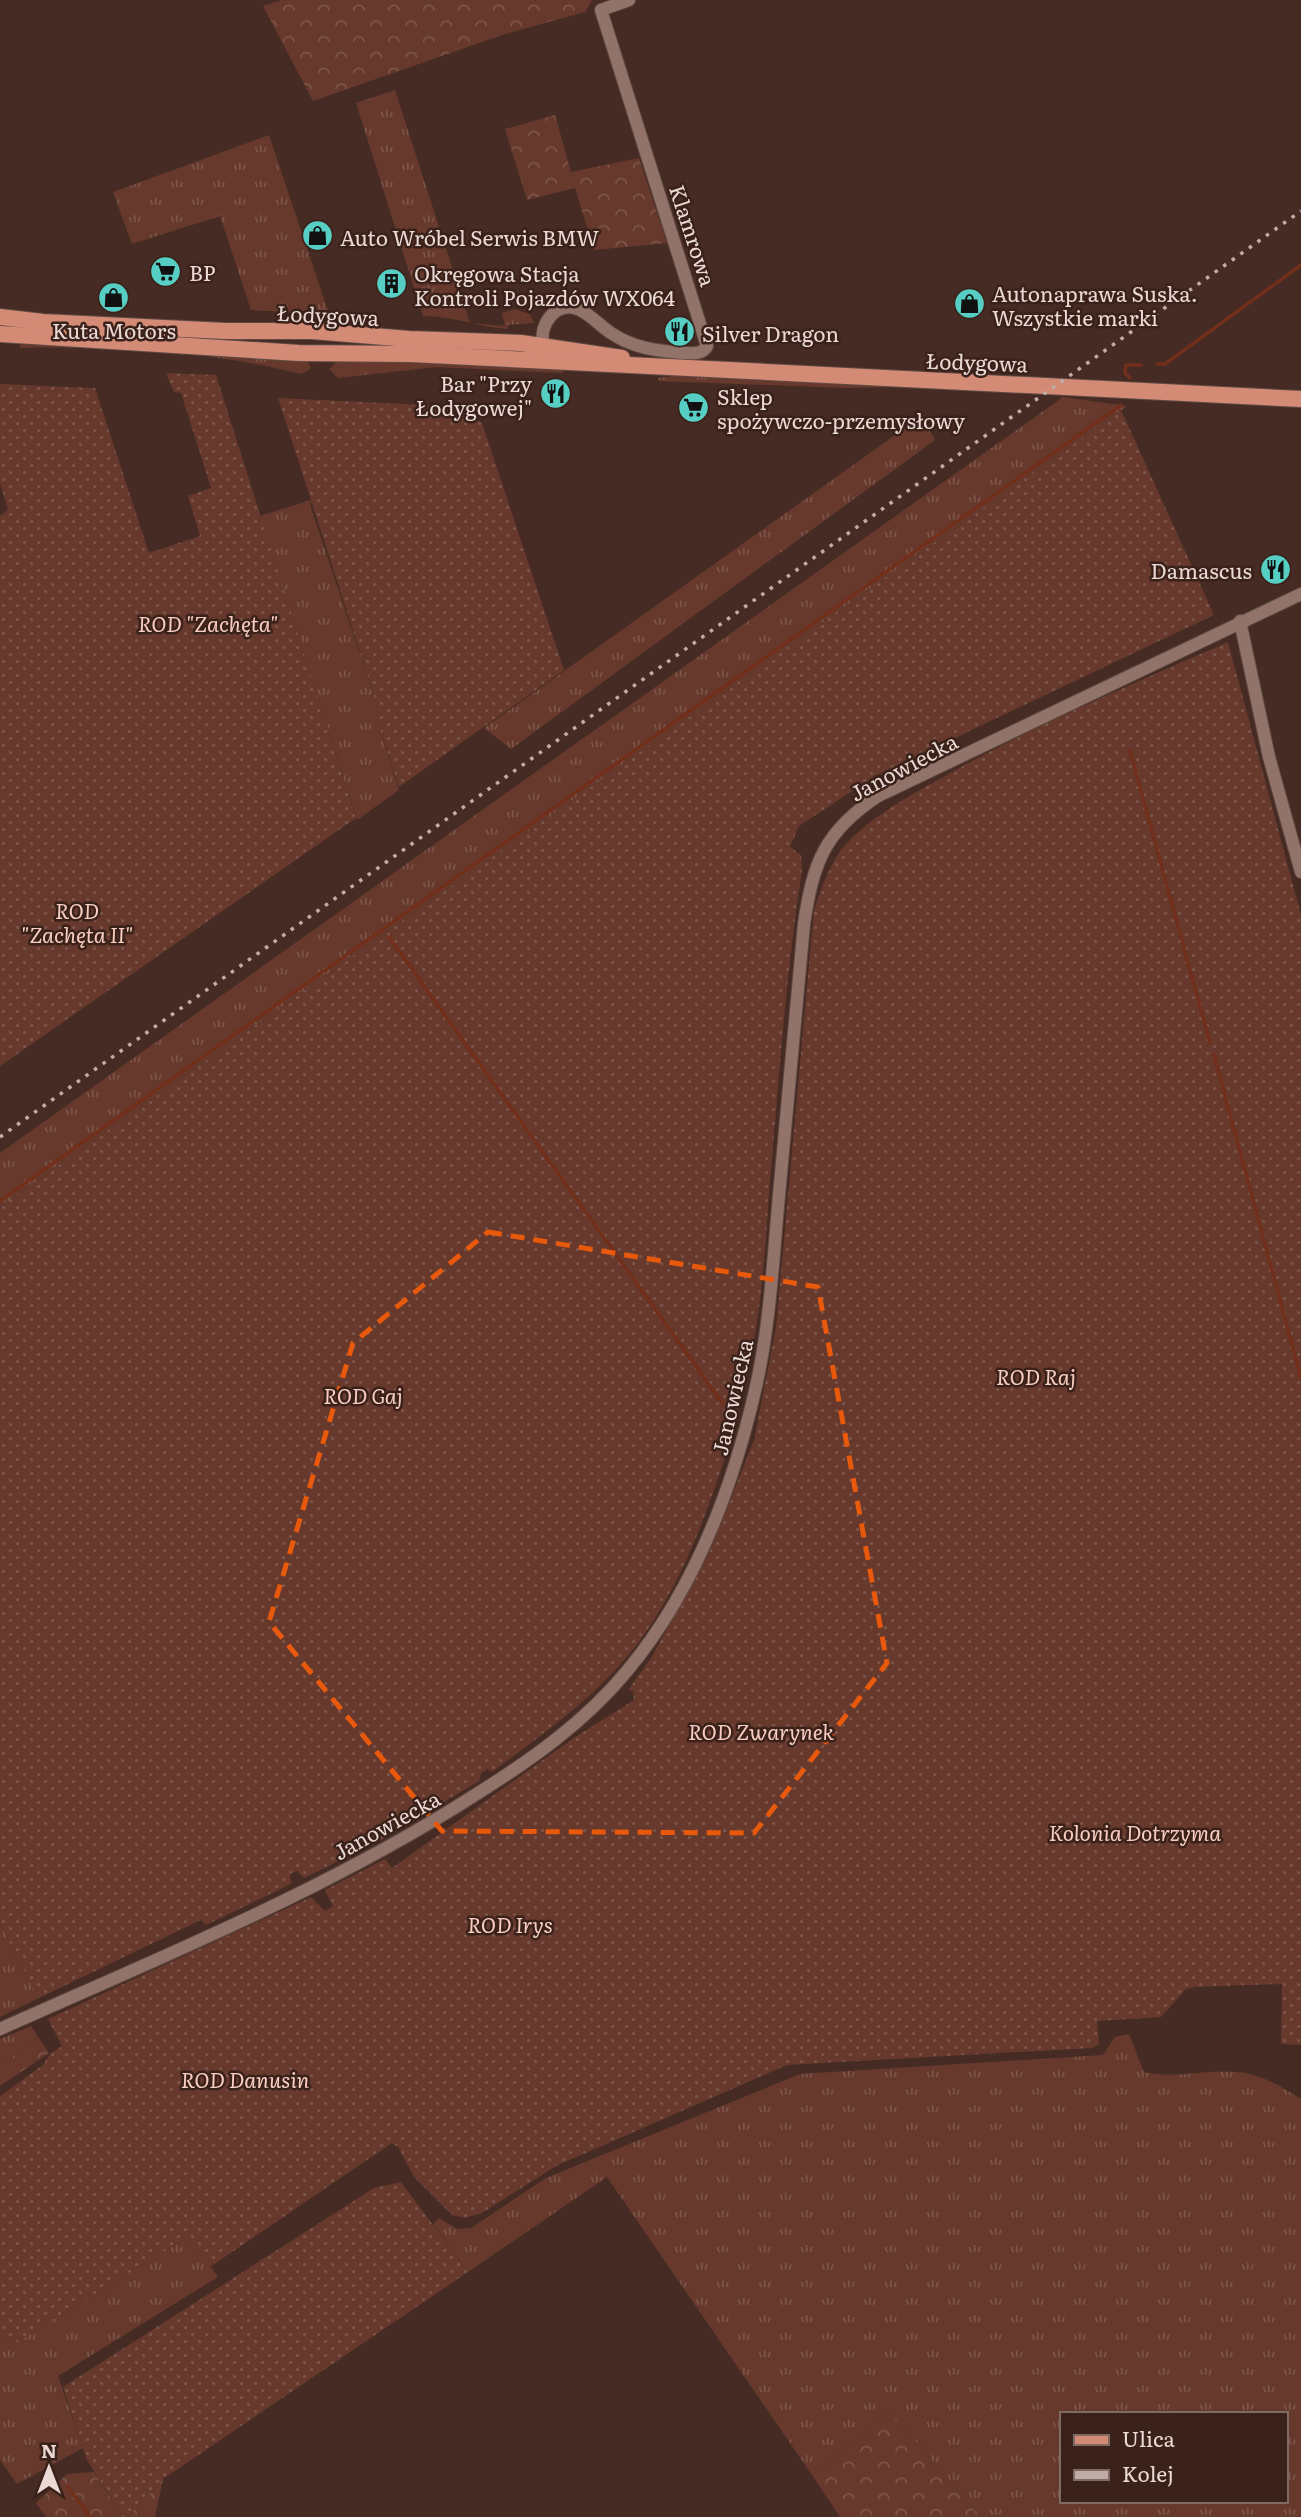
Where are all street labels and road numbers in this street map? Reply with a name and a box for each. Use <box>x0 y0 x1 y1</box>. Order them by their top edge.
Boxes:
street label: Klamrowa <box>663 180 725 290</box>
street label: Łodygowa <box>276 296 380 332</box>
street label: Łodygowa <box>925 344 1029 378</box>
street label: Janowiecka <box>844 724 963 807</box>
street label: Janowiecka <box>703 1335 760 1458</box>
street label: Janowiecka <box>327 1781 446 1866</box>

